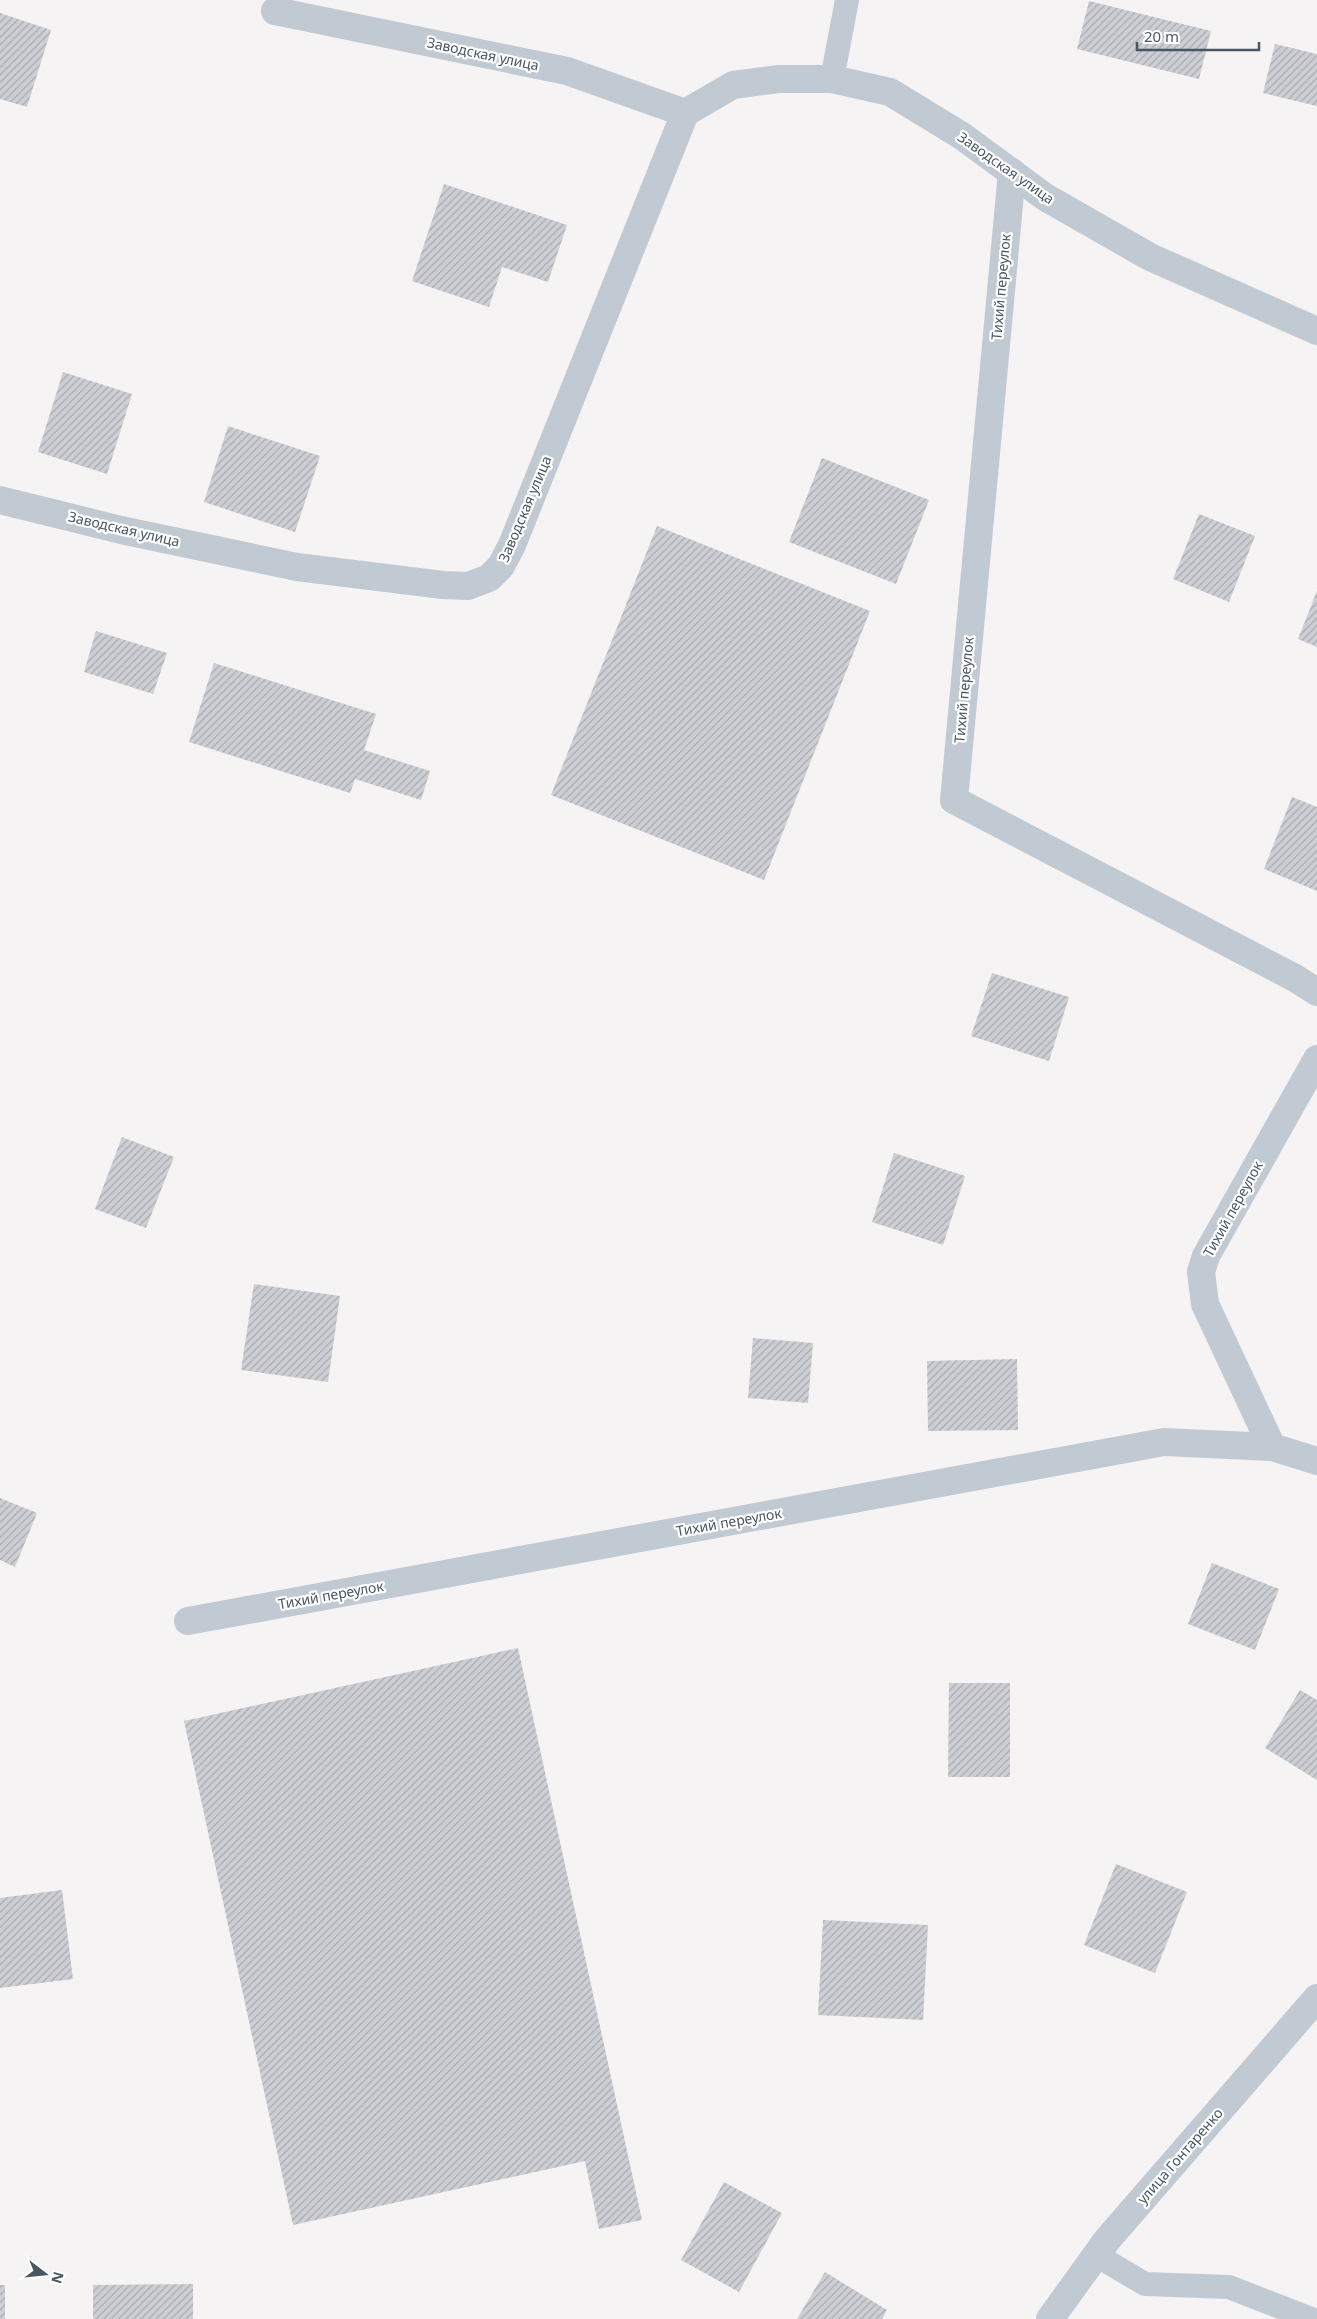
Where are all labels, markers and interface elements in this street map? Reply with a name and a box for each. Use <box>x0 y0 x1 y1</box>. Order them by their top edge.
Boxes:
scale bar <box>1137 20 1260 52</box>
text: 20 m <box>1144 26 1179 46</box>
street label: Заводская улица <box>426 32 541 75</box>
street label: Заводская улица <box>954 127 1058 208</box>
street label: Тихий переулок <box>986 232 1015 341</box>
street label: Заводская улица <box>494 453 555 565</box>
street label: Заводская улица <box>67 506 182 551</box>
street label: Тихий переулок <box>949 635 978 744</box>
street label: Тихий переулок <box>1198 1157 1267 1260</box>
street label: Тихий переулок <box>675 1503 784 1540</box>
street label: Тихий переулок <box>277 1576 386 1613</box>
street label: улица Гонтаренко <box>1133 2104 1227 2208</box>
north arrow <box>20 2249 70 2299</box>
text: N <box>47 2270 69 2286</box>

